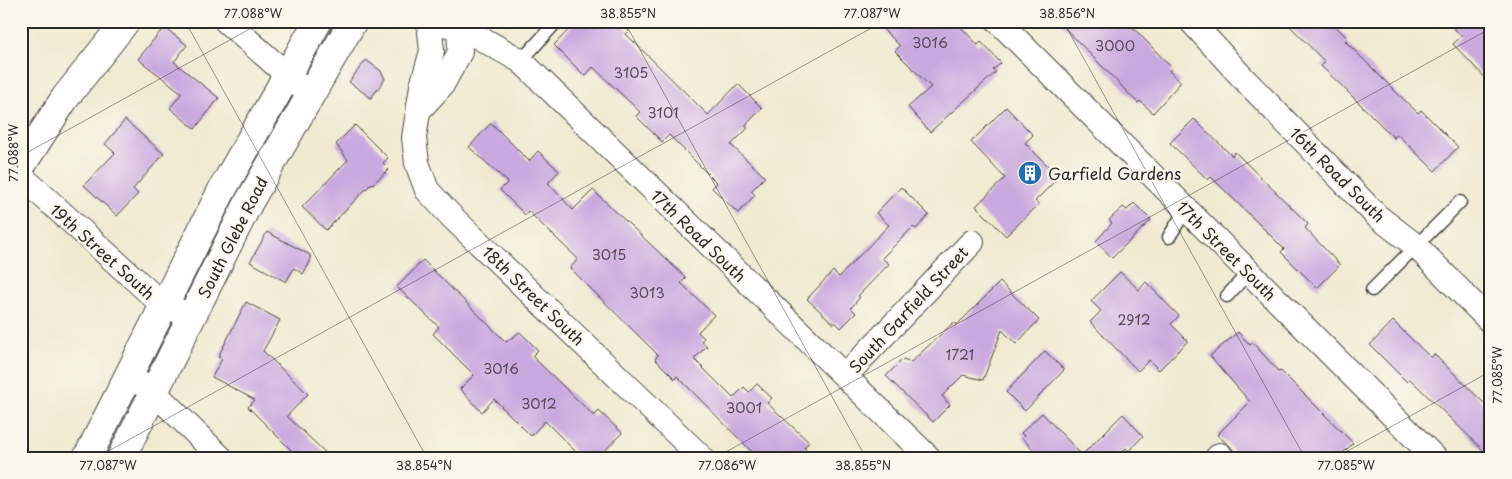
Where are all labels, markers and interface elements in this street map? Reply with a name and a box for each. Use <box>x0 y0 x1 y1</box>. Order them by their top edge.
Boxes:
text: 77.088°W <box>224 4 283 22</box>
text: 38.855°N <box>600 4 656 22</box>
text: 77.087°W <box>843 4 901 22</box>
text: 38.856°N <box>1039 4 1095 22</box>
house number: 3016 <box>912 32 948 53</box>
house number: 3000 <box>1095 35 1135 56</box>
house number: 3105 <box>614 62 648 83</box>
house number: 3101 <box>648 102 678 123</box>
street label: 16th Road South <box>1285 121 1391 227</box>
text: 77.088°W <box>4 123 22 182</box>
building icon: Garfield Gardens <box>1017 160 1043 186</box>
place label: Garfield Gardens <box>1048 161 1181 185</box>
street label: South Glebe Road <box>191 172 273 302</box>
street label: 17th Road South <box>646 183 752 287</box>
street label: 17th Street South <box>1172 195 1282 305</box>
street label: 19th Street South <box>45 197 161 305</box>
street label: 18th Street South <box>477 240 591 350</box>
street label: South Garfield Street <box>843 240 974 378</box>
house number: 3015 <box>592 244 626 265</box>
house number: 3013 <box>629 282 665 303</box>
house number: 2912 <box>1117 309 1151 330</box>
house number: 1721 <box>946 344 974 365</box>
text: 77.085°W <box>1488 346 1506 404</box>
house number: 3016 <box>483 358 519 379</box>
house number: 3012 <box>521 393 557 414</box>
house number: 3001 <box>726 397 762 418</box>
text: 77.087°W <box>79 456 137 474</box>
text: 38.854°N <box>396 456 452 474</box>
text: 77.086°W <box>698 456 757 474</box>
text: 38.855°N <box>835 456 891 474</box>
text: 77.085°W <box>1317 456 1375 474</box>

